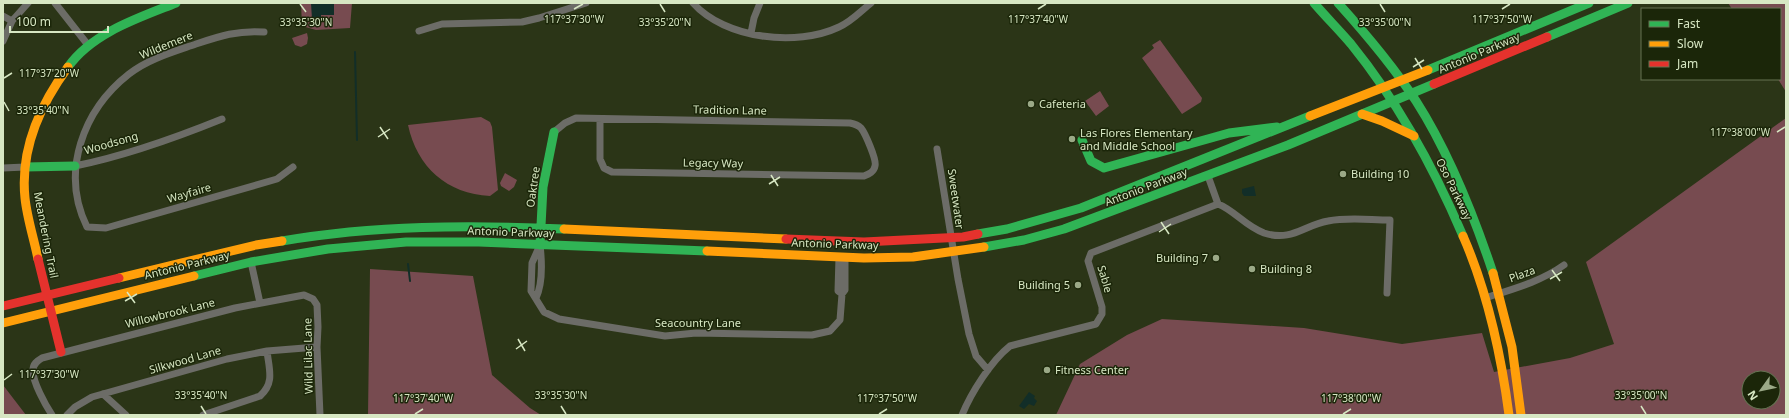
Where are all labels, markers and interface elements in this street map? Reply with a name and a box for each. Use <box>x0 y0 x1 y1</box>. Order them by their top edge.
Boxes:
scale bar <box>10 8 108 34</box>
legend <box>1641 8 1781 80</box>
text: 117°37'30"W <box>544 12 605 26</box>
text: 117°37'40"W <box>1008 12 1069 26</box>
text: 117°37'50"W <box>1472 12 1533 26</box>
text: 100 m <box>16 13 51 30</box>
text: 33°35'30"N <box>280 15 332 29</box>
text: 33°35'20"N <box>639 15 691 29</box>
text: 33°35'00"N <box>1359 15 1411 29</box>
text: Fast <box>1677 15 1701 32</box>
street label: Wildemere <box>137 27 195 62</box>
street label: Antonio Parkway <box>1436 28 1522 76</box>
text: Slow <box>1677 35 1704 52</box>
text: Jam <box>1676 55 1698 72</box>
text: 117°37'20"W <box>19 66 80 80</box>
place label: Cafeteria <box>1039 96 1086 111</box>
marker: Cafeteria <box>1026 99 1036 109</box>
street label: Tradition Lane <box>693 101 767 118</box>
text: 33°35'40"N <box>17 103 69 117</box>
place label: Las Flores Elementary and Middle School <box>1080 125 1193 153</box>
text: 117°38'00"W <box>1710 125 1771 139</box>
street label: Woodsong <box>82 128 140 157</box>
marker: Las Flores Elementary and Middle School <box>1067 134 1077 144</box>
street label: Legacy Way <box>683 154 744 171</box>
street label: Oso Parkway <box>1433 155 1476 223</box>
street label: Antonio Parkway <box>1102 164 1190 209</box>
street label: Oaktree <box>522 165 543 208</box>
place label: Building 10 <box>1351 166 1409 181</box>
street label: Sweetwater <box>945 168 968 230</box>
marker: Building 10 <box>1338 169 1348 179</box>
street label: Wayfaire <box>165 179 213 206</box>
street label: Meandering Trail <box>31 190 62 279</box>
street label: Antonio Parkway <box>467 222 555 241</box>
street label: Antonio Parkway <box>791 234 879 253</box>
street label: Antonio Parkway <box>143 247 231 282</box>
place label: Building 7 <box>1156 250 1208 265</box>
marker: Building 7 <box>1211 253 1221 263</box>
place label: Building 8 <box>1260 261 1312 276</box>
street label: Plaza <box>1507 262 1537 285</box>
street label: Sable <box>1094 263 1117 294</box>
marker: Building 8 <box>1247 264 1257 274</box>
place label: Building 5 <box>1018 277 1070 292</box>
marker: Building 5 <box>1073 280 1083 290</box>
street label: Willowbrook Lane <box>123 294 216 331</box>
street label: Seacountry Lane <box>655 315 741 330</box>
street label: Wild Lilac Lane <box>299 318 316 394</box>
street label: Silkwood Lane <box>147 342 223 377</box>
place label: Fitness Center <box>1055 362 1129 377</box>
marker: Fitness Center <box>1042 365 1052 375</box>
text: 117°37'30"W <box>19 367 80 381</box>
north arrow <box>1741 370 1781 410</box>
text: 33°35'40"N <box>175 388 227 402</box>
text: 33°35'30"N <box>535 388 587 402</box>
text: 33°35'00"N <box>1615 388 1667 402</box>
text: N <box>1743 388 1761 404</box>
text: 117°37'40"W <box>393 391 454 405</box>
text: 117°37'50"W <box>857 391 918 405</box>
text: 117°38'00"W <box>1321 391 1382 405</box>

